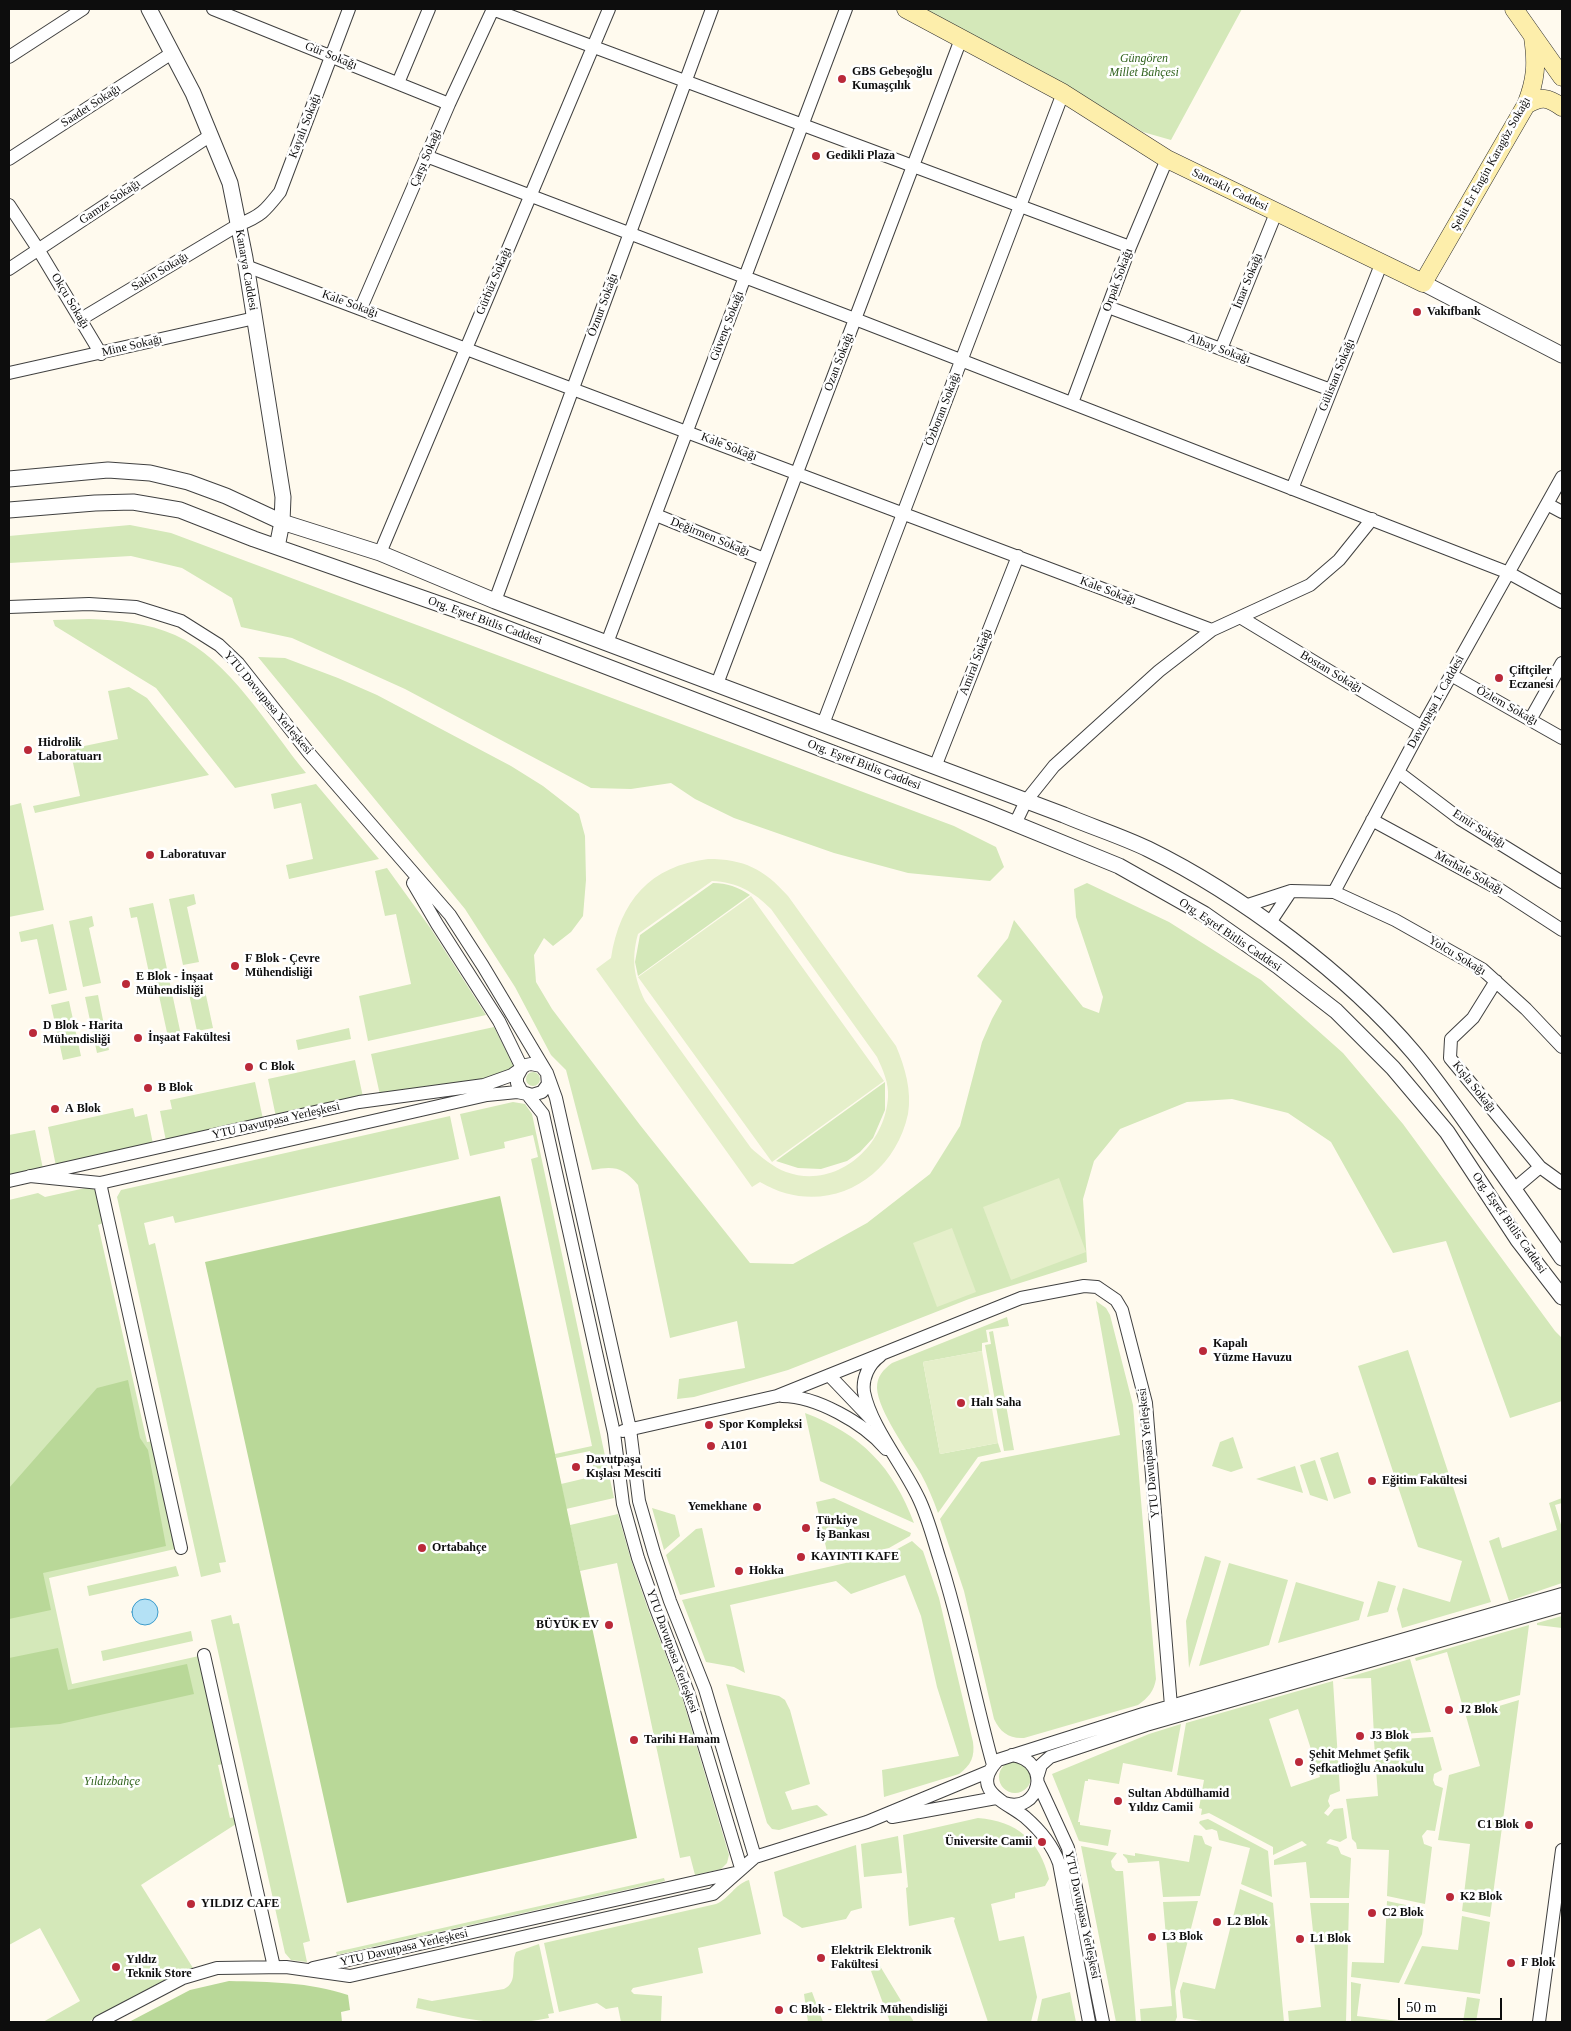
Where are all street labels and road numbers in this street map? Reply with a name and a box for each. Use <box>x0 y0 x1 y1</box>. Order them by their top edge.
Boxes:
street label: Gür Sokağı <box>303 39 359 73</box>
street label: Saadet Sokağı <box>58 81 124 131</box>
street label: Kayalı Sokağı <box>286 92 324 160</box>
street label: Şehit Er Engin Karagöz Sokağı <box>1448 95 1534 233</box>
street label: Çarşı Sokağı <box>407 127 445 189</box>
street label: Sancaklı Caddesi <box>1190 165 1270 215</box>
street label: Gamze Sokağı <box>77 176 143 228</box>
street label: Kanarya Caddesi <box>232 228 260 312</box>
street label: Gürbüz Sokağı <box>473 245 515 317</box>
street label: Orpak Sokağı <box>1100 246 1136 314</box>
street label: Sakin Sokağı <box>129 249 191 295</box>
street label: İmar Sokağı <box>1230 251 1266 311</box>
street label: Okçu Sokağı <box>48 271 92 331</box>
street label: Öznur Sokağı <box>585 271 621 339</box>
street label: Kale Sokağı <box>320 287 380 321</box>
street label: Güvenç Sokağı <box>707 289 747 363</box>
street label: Ozan Sokağı <box>821 331 857 393</box>
street label: Albay Sokağı <box>1186 331 1252 367</box>
street label: Mine Sokağı <box>100 332 164 360</box>
street label: Gülistan Sokağı <box>1316 337 1358 413</box>
street label: Özboran Sokağı <box>922 370 964 448</box>
street label: Kale Sokağı <box>699 430 759 464</box>
street label: Değirmen Sokağı <box>668 515 752 559</box>
street label: Kale Sokağı <box>1078 574 1138 608</box>
street label: Org. Eşref Bitlis Caddesi <box>426 594 544 648</box>
street label: Amiral Sokağı <box>957 627 995 697</box>
street label: YTU Davutpasa Yerleşkesi <box>220 648 316 758</box>
street label: Bostan Sokağı <box>1297 648 1365 696</box>
street label: Davutpaşa 1. Caddesi <box>1404 653 1468 751</box>
street label: Özlem Sokağı <box>1474 683 1540 729</box>
street label: Org. Eşref Bitlis Caddesi <box>805 737 923 793</box>
street label: Emir Sokağı <box>1450 807 1508 851</box>
street label: Merhale Sokağı <box>1432 848 1506 898</box>
street label: Org. Eşref Bitlis Caddesi <box>1176 895 1284 975</box>
street label: Yolcu Sokağı <box>1426 933 1488 979</box>
street label: Kışla Sokağı <box>1449 1059 1499 1115</box>
street label: YTU Davutpasa Yerleşkesi <box>211 1099 341 1143</box>
street label: Org. Eşref Bitlis Caddesi <box>1469 1170 1549 1276</box>
street label: YTU Davutpasa Yerleşkesi <box>1135 1387 1163 1519</box>
street label: YTU Davutpasa Yerleşkesi <box>643 1587 701 1715</box>
street label: YTU Davutpasa Yerleşkesi <box>1061 1850 1103 1980</box>
street label: YTU Davutpasa Yerleşkesi <box>339 1926 469 1970</box>

